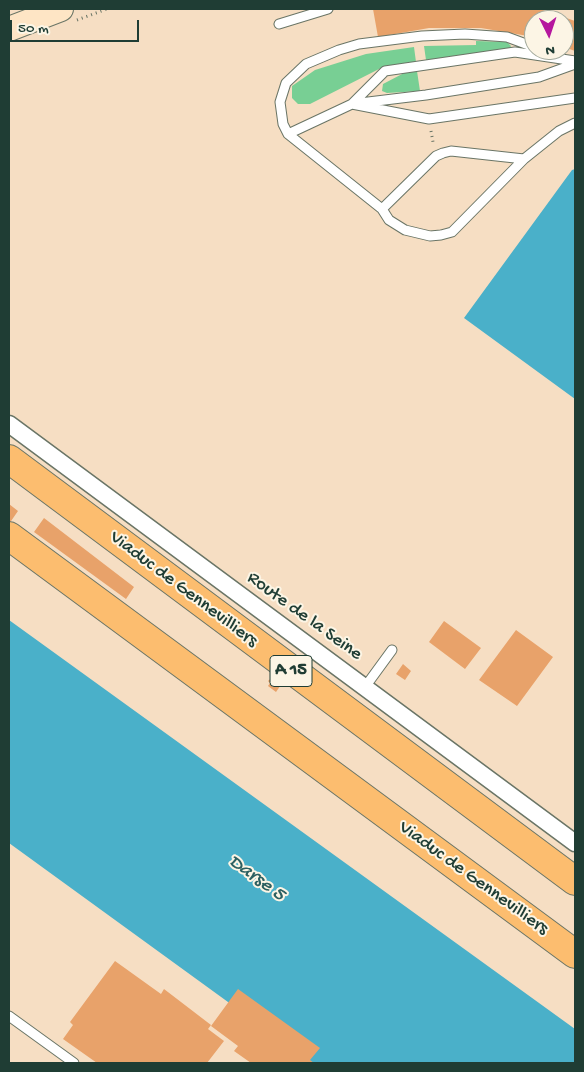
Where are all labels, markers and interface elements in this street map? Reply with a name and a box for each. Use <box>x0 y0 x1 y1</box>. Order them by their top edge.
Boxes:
scale bar <box>12 10 141 42</box>
north arrow <box>524 10 574 60</box>
text: 50 m <box>18 20 49 38</box>
text: N <box>545 41 555 58</box>
street label: Viaduc de Gennevilliers <box>104 527 262 653</box>
street label: Route de la Seine <box>242 568 366 666</box>
road number: A 15 <box>270 656 312 686</box>
street label: Viaduc de Gennevilliers <box>394 817 552 941</box>
water label: Darse 5 <box>223 850 289 908</box>

